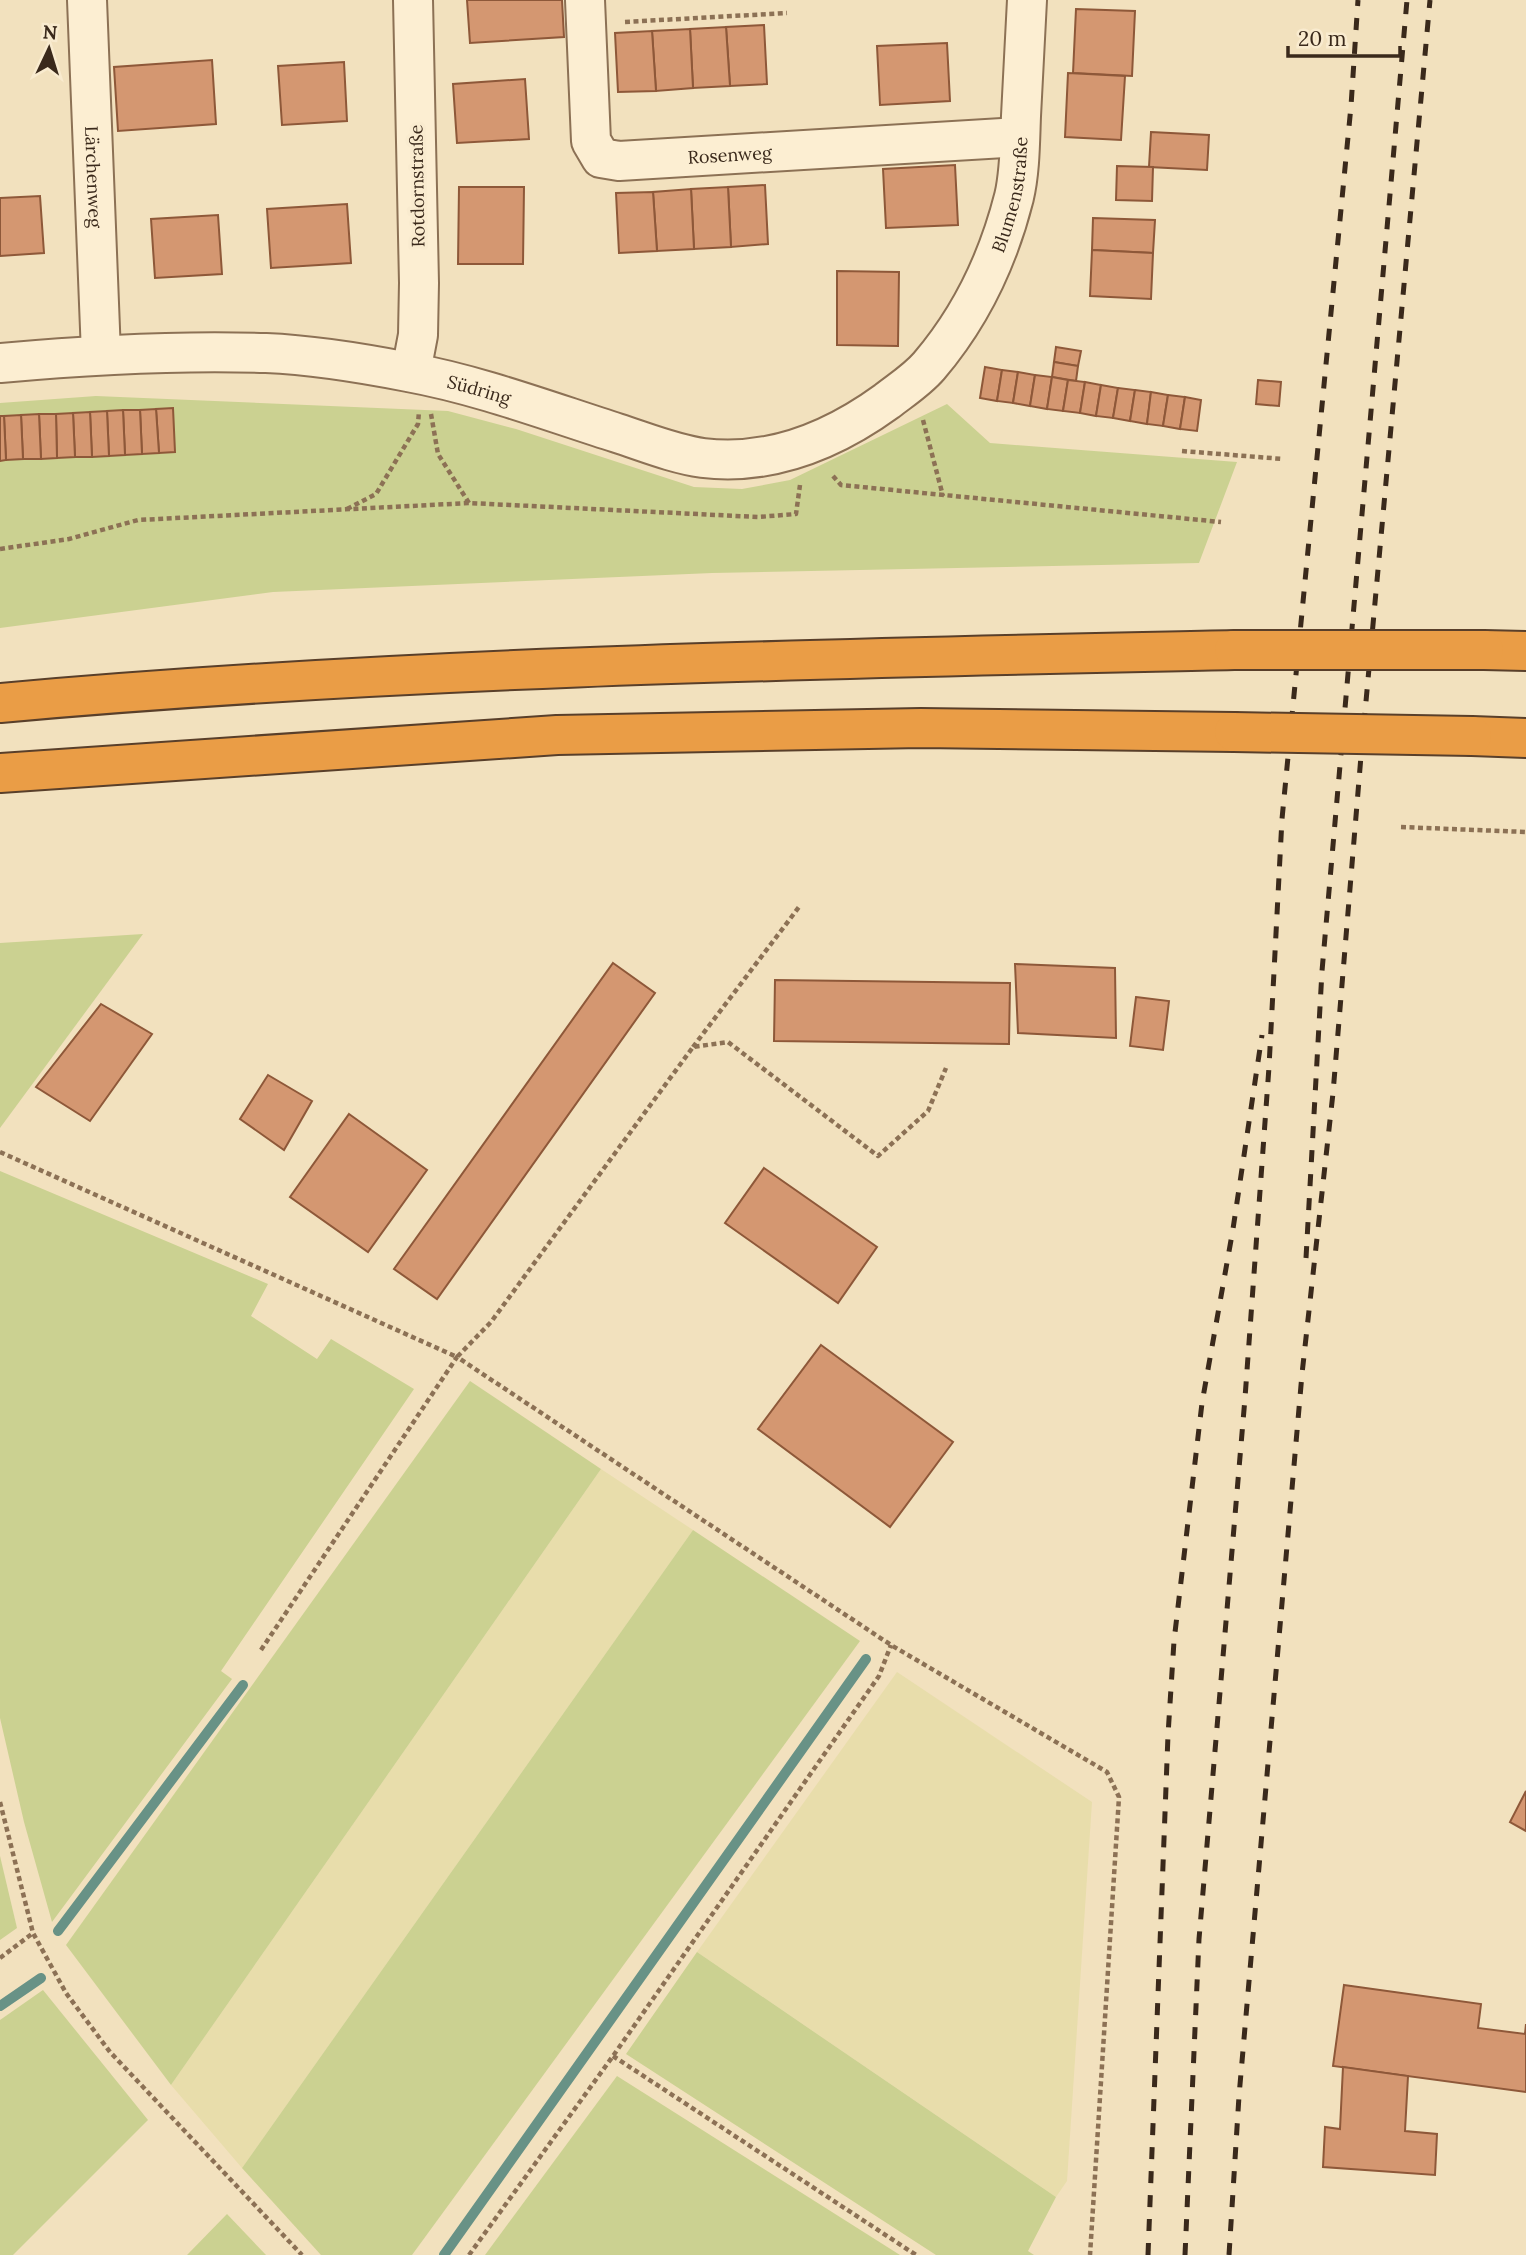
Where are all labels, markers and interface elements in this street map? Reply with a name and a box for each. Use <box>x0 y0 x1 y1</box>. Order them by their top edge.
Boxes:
north arrow <box>14 14 84 84</box>
scale bar <box>1288 14 1400 58</box>
text: N <box>42 20 59 45</box>
text: 20 m <box>1298 25 1347 52</box>
street label: Rotdornstraße <box>404 124 430 248</box>
street label: Lärchenweg <box>80 125 108 230</box>
street label: Blumenstraße <box>986 136 1032 255</box>
street label: Rosenweg <box>687 140 774 168</box>
street label: Südring <box>445 369 515 410</box>

